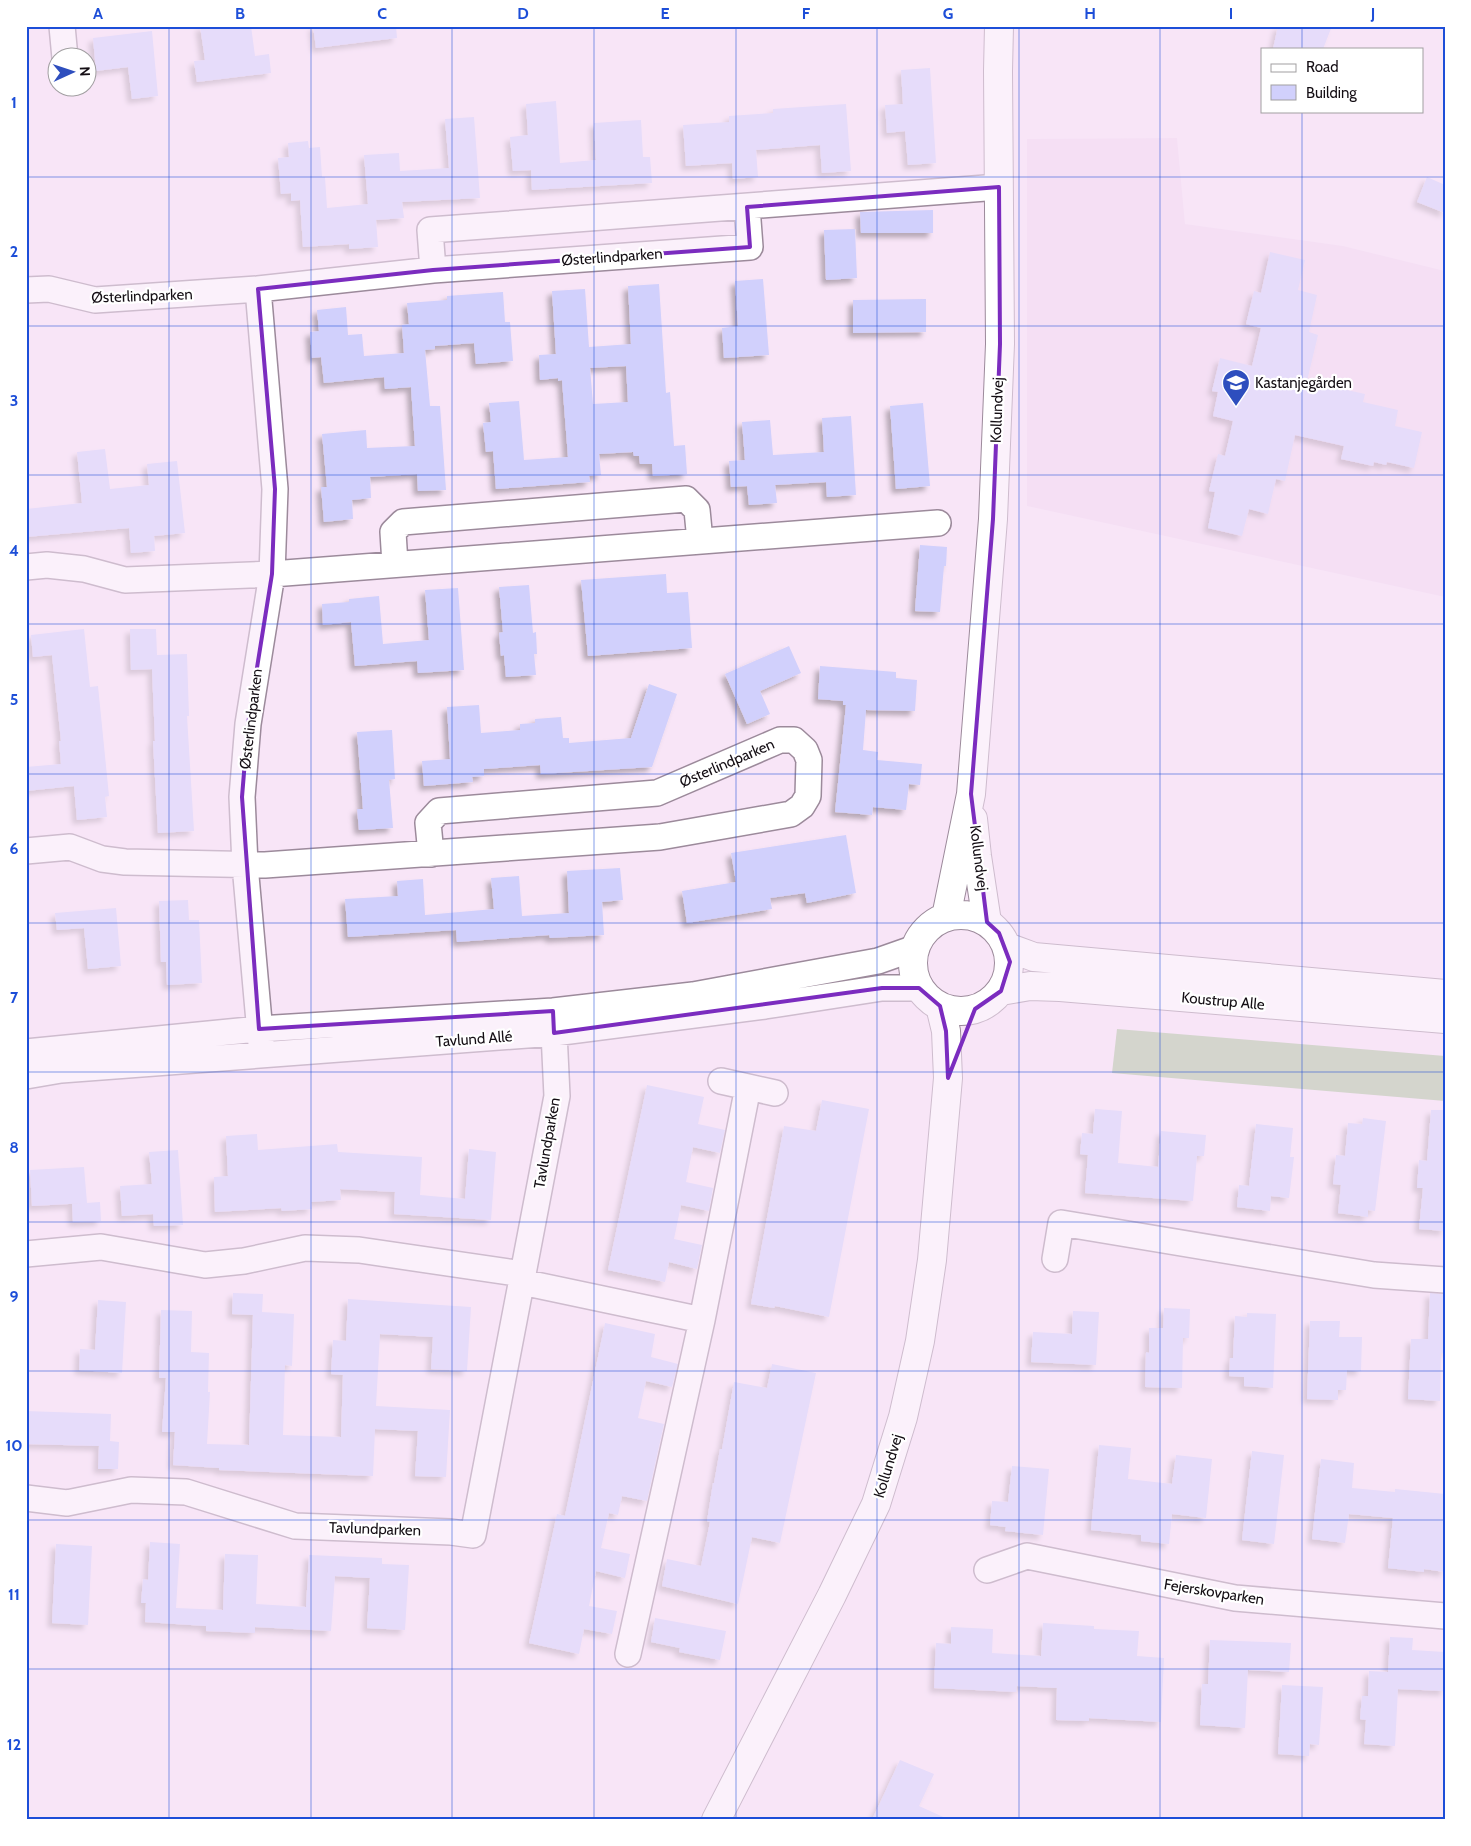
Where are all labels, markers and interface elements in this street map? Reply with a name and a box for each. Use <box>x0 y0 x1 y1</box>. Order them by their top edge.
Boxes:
text: A <box>93 4 103 23</box>
text: B <box>235 4 245 23</box>
text: C <box>377 4 387 23</box>
text: D <box>517 4 529 23</box>
text: E <box>660 4 670 23</box>
text: F <box>802 4 811 23</box>
text: G <box>943 4 953 23</box>
text: H <box>1084 4 1096 23</box>
text: I <box>1229 4 1233 23</box>
text: J <box>1370 4 1375 23</box>
north arrow <box>48 48 98 98</box>
legend <box>1261 48 1424 112</box>
text: Road <box>1306 58 1339 76</box>
text: N <box>76 66 94 77</box>
text: Building <box>1306 84 1357 102</box>
text: 1 <box>11 93 17 112</box>
text: 2 <box>10 242 18 261</box>
street label: Østerlindparken <box>561 244 663 270</box>
street label: Østerlindparken <box>91 285 193 307</box>
school or university icon: Kastanjegården <box>1221 368 1251 407</box>
place label: Kastanjegården <box>1255 374 1352 392</box>
street label: Kollundvej <box>987 377 1007 443</box>
text: 3 <box>10 391 18 410</box>
text: 4 <box>9 541 19 560</box>
street label: Østerlindparken <box>236 668 266 770</box>
text: 5 <box>10 690 18 709</box>
street label: Østerlindparken <box>677 735 777 791</box>
street label: Kollundvej <box>966 824 992 892</box>
text: 6 <box>10 839 19 858</box>
text: 7 <box>10 988 19 1007</box>
street label: Koustrup Alle <box>1181 988 1266 1014</box>
street label: Tavlund Allé <box>435 1027 513 1051</box>
street label: Tavlundparken <box>530 1096 564 1190</box>
text: 8 <box>9 1138 19 1157</box>
text: 9 <box>10 1287 19 1306</box>
street label: Kollundvej <box>870 1432 906 1500</box>
text: 10 <box>5 1436 23 1455</box>
street label: Tavlundparken <box>329 1518 421 1540</box>
street label: Fejerskovparken <box>1163 1575 1265 1609</box>
text: 11 <box>8 1585 20 1604</box>
text: 12 <box>7 1735 21 1754</box>

